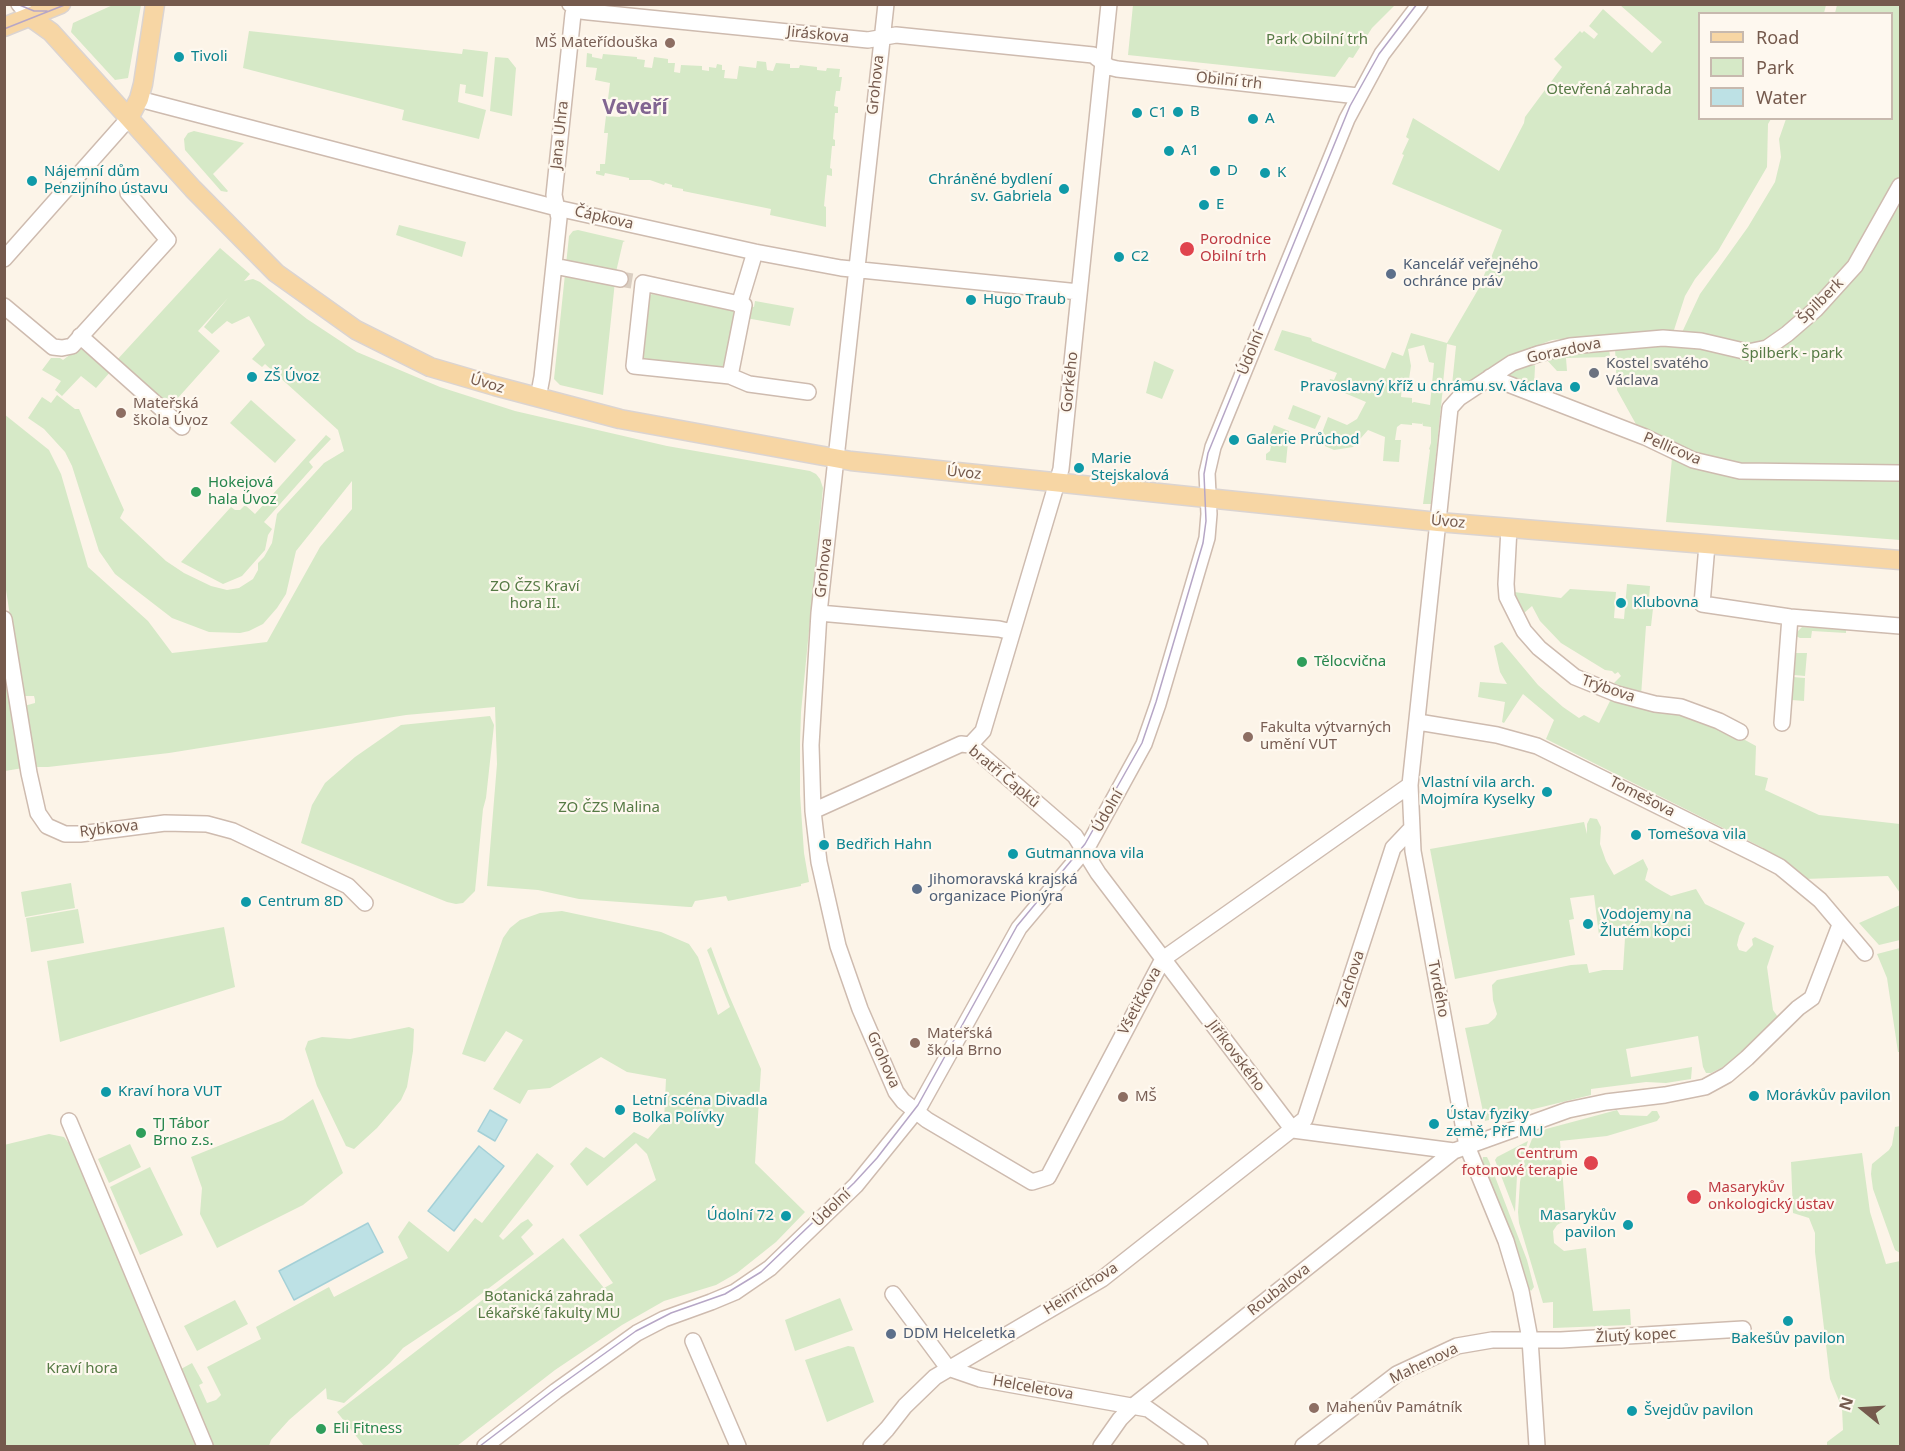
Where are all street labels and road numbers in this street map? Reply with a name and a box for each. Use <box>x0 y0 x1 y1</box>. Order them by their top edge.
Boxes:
street label: Jiráskova <box>786 23 850 47</box>
street label: Grohova <box>864 54 888 116</box>
street label: Obilní trh <box>1195 69 1263 93</box>
street label: Jana Uhra <box>547 100 573 170</box>
street label: Čápkova <box>573 202 635 234</box>
street label: Špilberk <box>1794 274 1848 328</box>
street label: Údolní <box>1234 328 1268 378</box>
street label: Gorazdova <box>1525 334 1603 368</box>
street label: Gorkého <box>1058 351 1082 413</box>
street label: Úvoz <box>468 371 506 397</box>
street label: Pellicova <box>1640 429 1704 469</box>
street label: Úvoz <box>946 462 982 484</box>
street label: Úvoz <box>1430 512 1466 532</box>
street label: Grohova <box>812 537 836 599</box>
street label: Trýbova <box>1579 671 1637 707</box>
street label: bratří Čapků <box>965 742 1043 812</box>
street label: Tomešova <box>1606 773 1678 821</box>
street label: Údolní <box>1089 786 1127 836</box>
street label: Rybkova <box>79 816 139 842</box>
street label: Zachova <box>1333 949 1369 1009</box>
street label: Tvrdého <box>1424 959 1452 1019</box>
street label: Všetičkova <box>1115 964 1165 1038</box>
street label: Jiříkovského <box>1203 1017 1269 1095</box>
street label: Grohova <box>863 1029 903 1091</box>
street label: Údolní <box>809 1185 855 1231</box>
street label: Heinrichova <box>1041 1259 1121 1319</box>
street label: Roubalova <box>1244 1260 1314 1320</box>
street label: Žlutý kopec <box>1595 1325 1677 1347</box>
street label: Mahenova <box>1387 1340 1461 1388</box>
street label: Helceletova <box>991 1372 1075 1404</box>

